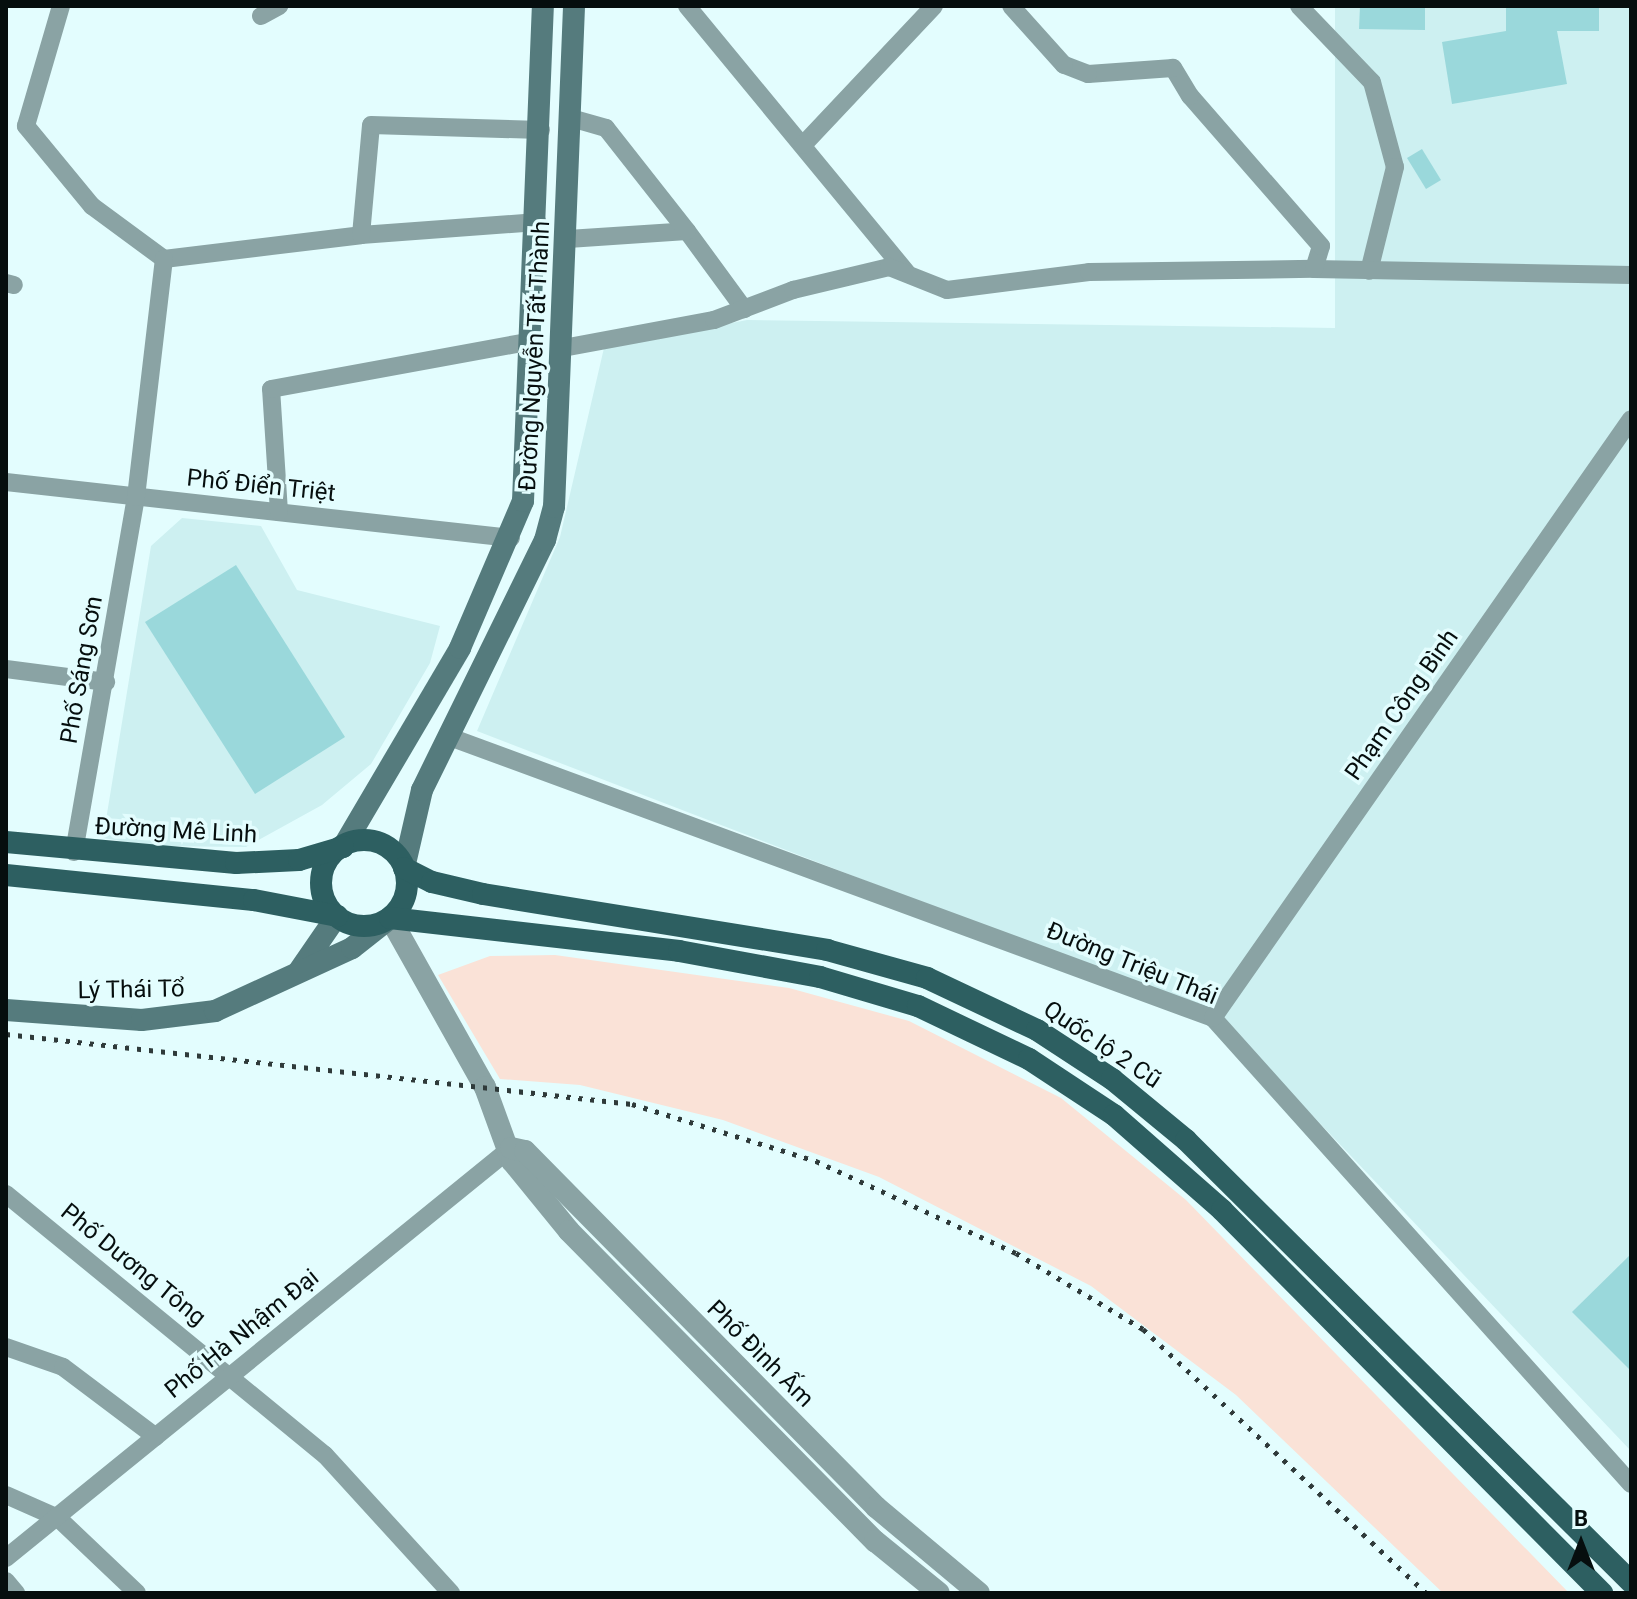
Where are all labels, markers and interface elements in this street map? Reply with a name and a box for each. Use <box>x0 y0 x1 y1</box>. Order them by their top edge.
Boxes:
street label: Đường Nguyễn Tất Thành <box>514 220 556 492</box>
street label: Phố Điển Triệt <box>185 464 337 508</box>
street label: Phố Sáng Sơn <box>55 594 109 746</box>
street label: Phạm Công Bình <box>1339 624 1465 786</box>
street label: Đường Mê Linh <box>94 812 258 850</box>
street label: Đường Triệu Thái <box>1042 916 1222 1012</box>
street label: Lý Thái Tổ <box>77 975 185 1005</box>
street label: Quốc lộ 2 Cũ <box>1038 995 1166 1095</box>
street label: Phố Dương Tông <box>55 1198 211 1332</box>
street label: Phố Hà Nhậm Đại <box>159 1263 325 1405</box>
street label: Phố Đình Ấm <box>701 1295 819 1413</box>
north arrow <box>1541 1503 1621 1583</box>
text: B <box>1574 1506 1588 1531</box>

